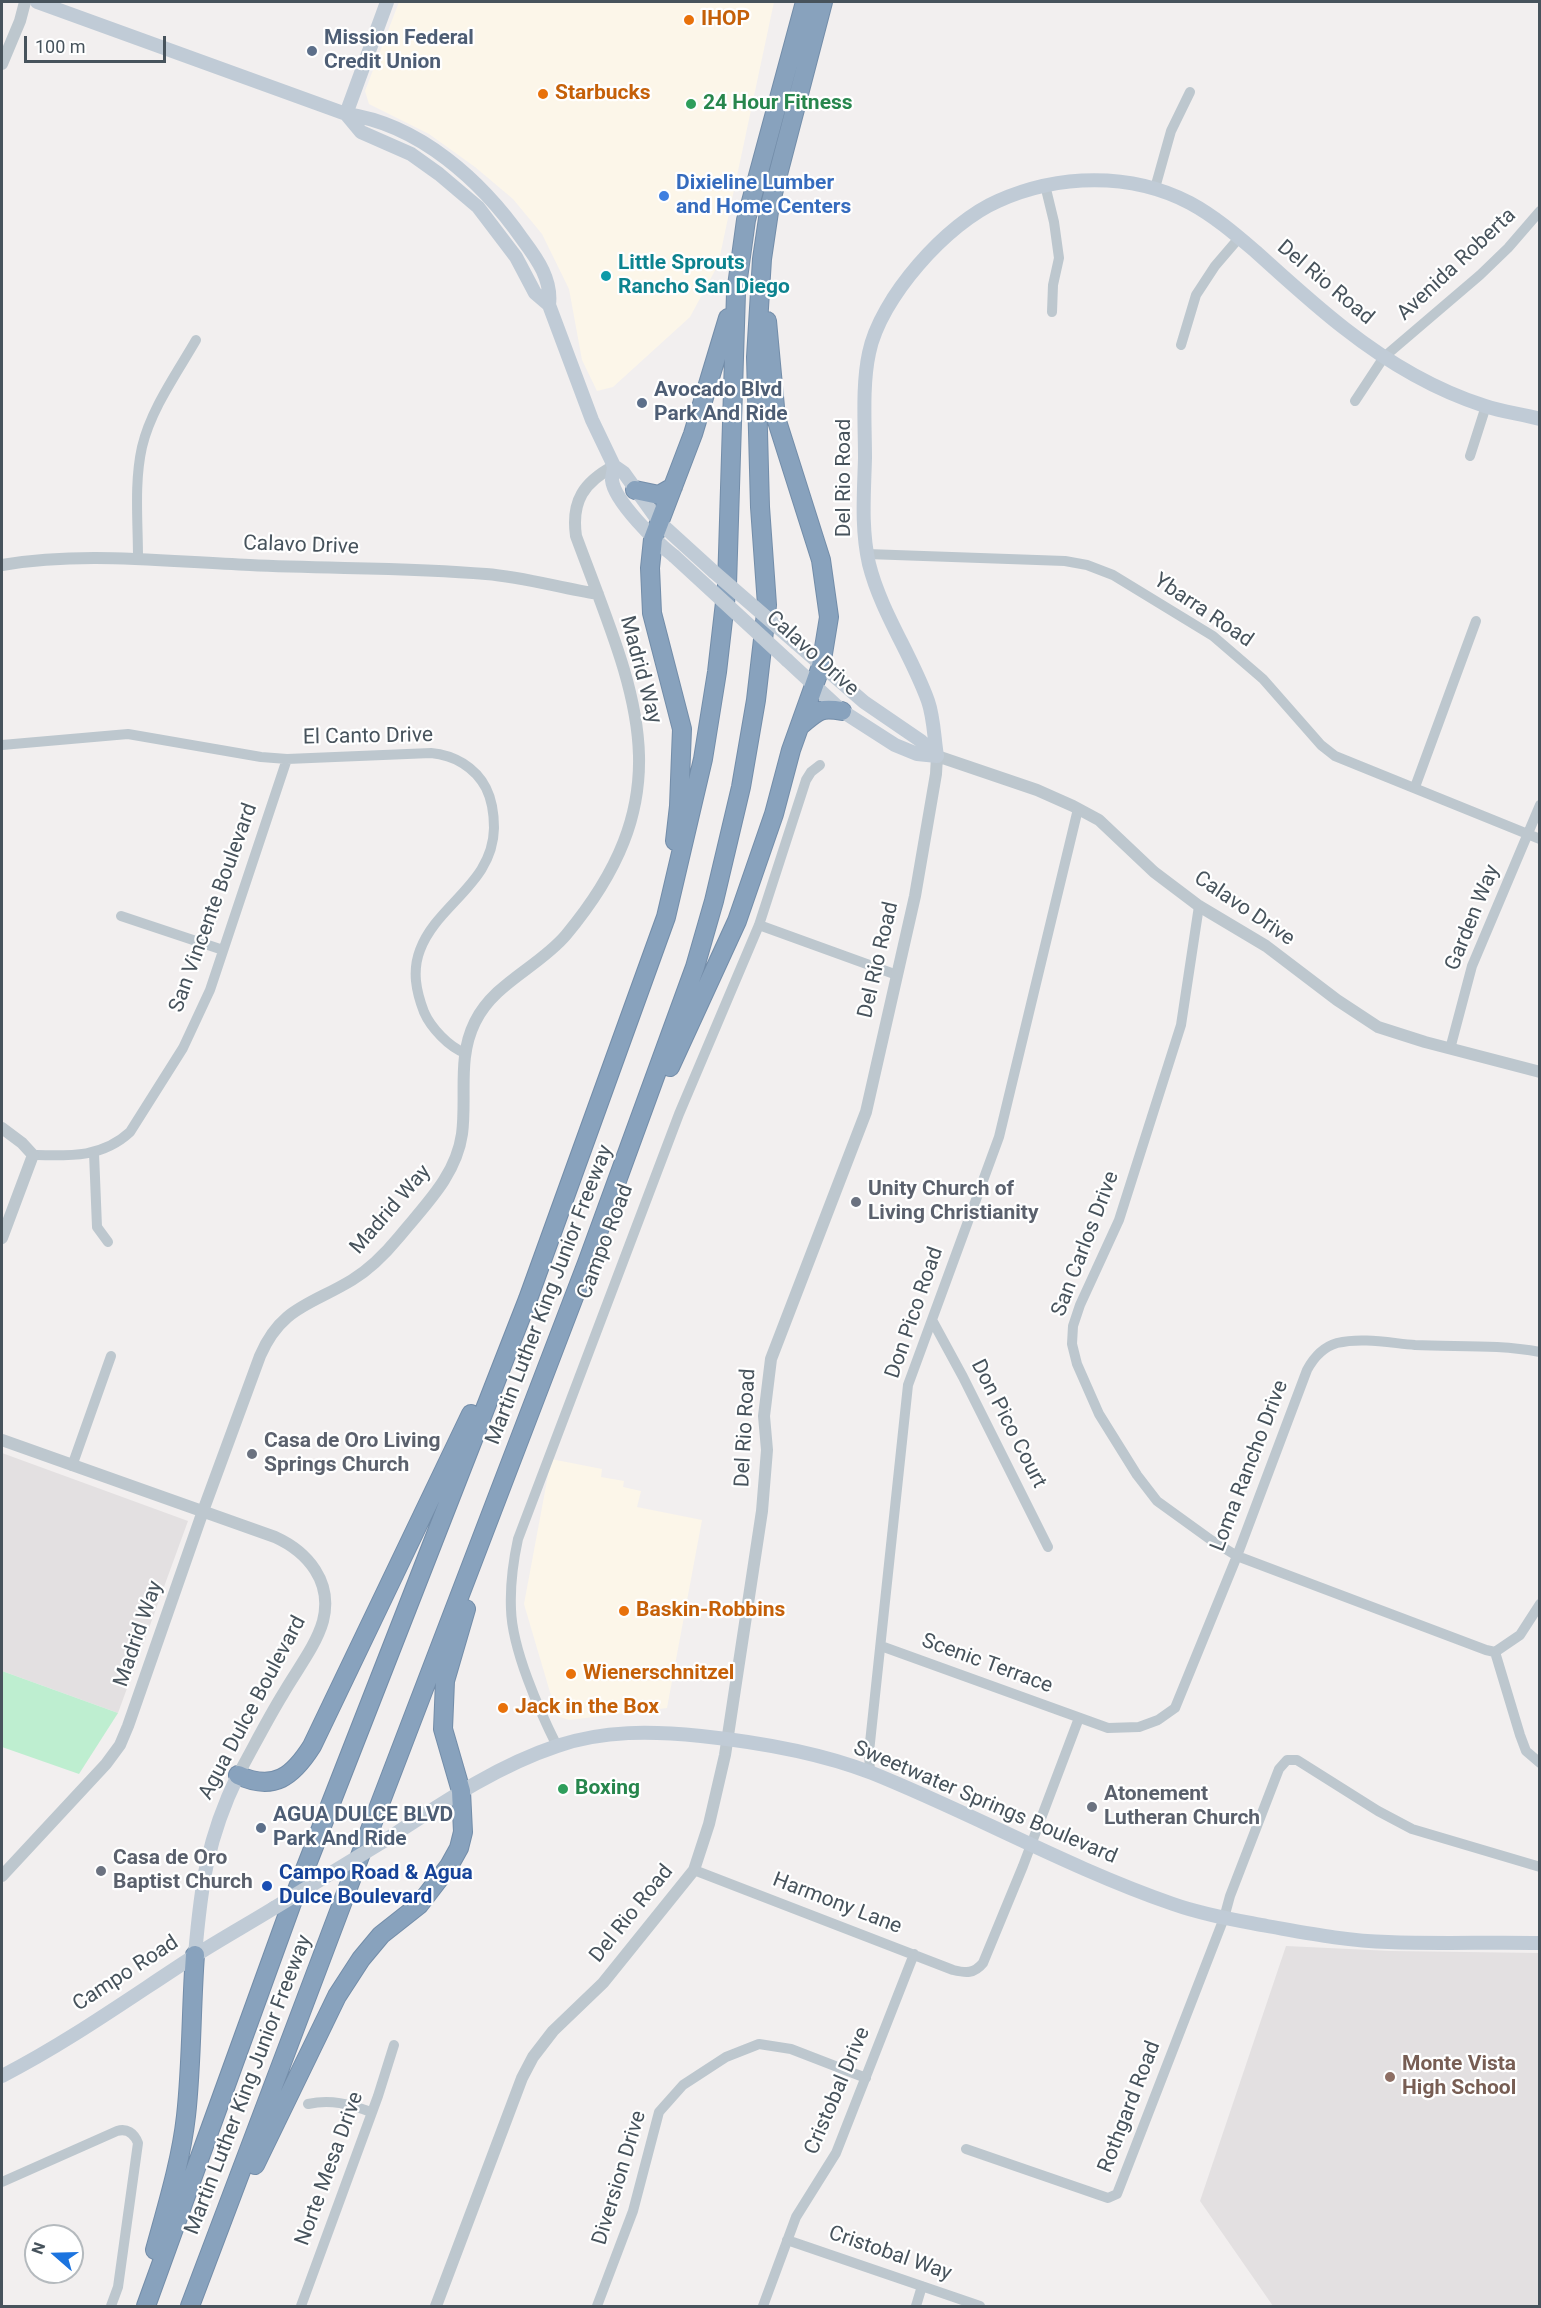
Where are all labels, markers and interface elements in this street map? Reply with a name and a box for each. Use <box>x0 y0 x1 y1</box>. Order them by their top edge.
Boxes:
place label: IHOP <box>701 7 750 33</box>
marker: IHOP <box>682 13 696 27</box>
scale bar <box>27 24 170 62</box>
place label: Mission Federal Credit Union <box>324 26 474 76</box>
text: 100 m <box>35 36 86 57</box>
marker: Mission Federal Credit Union <box>305 44 319 58</box>
place label: Starbucks <box>555 81 650 107</box>
marker: Starbucks <box>536 87 550 101</box>
place label: 24 Hour Fitness <box>703 91 853 117</box>
marker: 24 Hour Fitness <box>684 97 698 111</box>
place label: Dixieline Lumber and Home Centers <box>676 171 851 221</box>
marker: Dixieline Lumber and Home Centers <box>657 189 671 203</box>
street label: Avenida Roberta <box>1392 204 1522 326</box>
street label: Del Rio Road <box>1271 235 1379 331</box>
place label: Little Sprouts Rancho San Diego <box>618 251 790 301</box>
marker: Little Sprouts Rancho San Diego <box>599 269 613 283</box>
place label: Avocado Blvd Park And Ride <box>654 378 788 428</box>
marker: Avocado Blvd Park And Ride <box>635 396 649 410</box>
street label: Del Rio Road <box>832 419 858 537</box>
street label: Calavo Drive <box>243 531 359 561</box>
street label: Ybarra Road <box>1149 569 1257 653</box>
street label: Calavo Drive <box>761 606 863 702</box>
street label: Madrid Way <box>614 613 666 727</box>
street label: El Canto Drive <box>303 723 433 751</box>
street label: San Vincente Boulevard <box>164 800 264 1016</box>
street label: Garden Way <box>1440 861 1506 975</box>
street label: Calavo Drive <box>1189 866 1299 952</box>
street label: Del Rio Road <box>853 899 905 1021</box>
street label: Martin Luther King Junior Freeway <box>481 1142 619 1448</box>
street label: Madrid Way <box>345 1160 437 1260</box>
street label: San Carlos Drive <box>1047 1168 1125 1320</box>
place label: Unity Church of Living Christianity <box>868 1177 1039 1227</box>
street label: Campo Road <box>573 1181 639 1303</box>
marker: Unity Church of Living Christianity <box>849 1195 863 1209</box>
street label: Don Pico Road <box>881 1244 949 1382</box>
street label: Don Pico Court <box>965 1356 1051 1492</box>
street label: Del Rio Road <box>730 1368 762 1488</box>
street label: Loma Rancho Drive <box>1206 1377 1294 1555</box>
place label: Casa de Oro Living Springs Church <box>264 1429 440 1479</box>
marker: Casa de Oro Living Springs Church <box>245 1447 259 1461</box>
street label: Madrid Way <box>109 1578 169 1690</box>
place label: Baskin-Robbins <box>636 1598 785 1624</box>
marker: Baskin-Robbins <box>617 1604 631 1618</box>
street label: Agua Dulce Boulevard <box>194 1612 312 1804</box>
street label: Scenic Terrace <box>918 1629 1056 1699</box>
place label: Wienerschnitzel <box>583 1661 734 1687</box>
marker: Wienerschnitzel <box>564 1667 578 1681</box>
place label: Jack in the Box <box>515 1695 659 1721</box>
marker: Jack in the Box <box>496 1701 510 1715</box>
street label: Sweetwater Springs Boulevard <box>849 1736 1121 1870</box>
place label: Boxing <box>575 1776 640 1802</box>
marker: Boxing <box>556 1782 570 1796</box>
place label: Atonement Lutheran Church <box>1104 1782 1260 1832</box>
marker: Atonement Lutheran Church <box>1085 1800 1099 1814</box>
place label: AGUA DULCE BLVD Park And Ride <box>273 1803 453 1853</box>
marker: AGUA DULCE BLVD Park And Ride <box>254 1821 268 1835</box>
place label: Casa de Oro Baptist Church <box>113 1846 253 1896</box>
street label: Del Rio Road <box>585 1860 679 1968</box>
place label: Campo Road & Agua Dulce Boulevard <box>279 1861 473 1911</box>
marker: Casa de Oro Baptist Church <box>94 1864 108 1878</box>
street label: Harmony Lane <box>769 1868 905 1940</box>
marker: Campo Road & Agua Dulce Boulevard <box>260 1879 274 1893</box>
street label: Campo Road <box>69 1931 183 2017</box>
street label: Martin Luther King Junior Freeway <box>180 1932 318 2238</box>
street label: Cristobal Drive <box>800 2023 876 2159</box>
street label: Rothgard Road <box>1093 2038 1167 2176</box>
place label: Monte Vista High School <box>1402 2052 1516 2102</box>
marker: Monte Vista High School <box>1383 2070 1397 2084</box>
street label: Norte Mesa Drive <box>290 2089 370 2249</box>
street label: Diversion Drive <box>588 2108 652 2248</box>
street label: Cristobal Way <box>825 2221 955 2287</box>
north arrow <box>24 2224 84 2284</box>
text: N <box>28 2240 49 2257</box>

